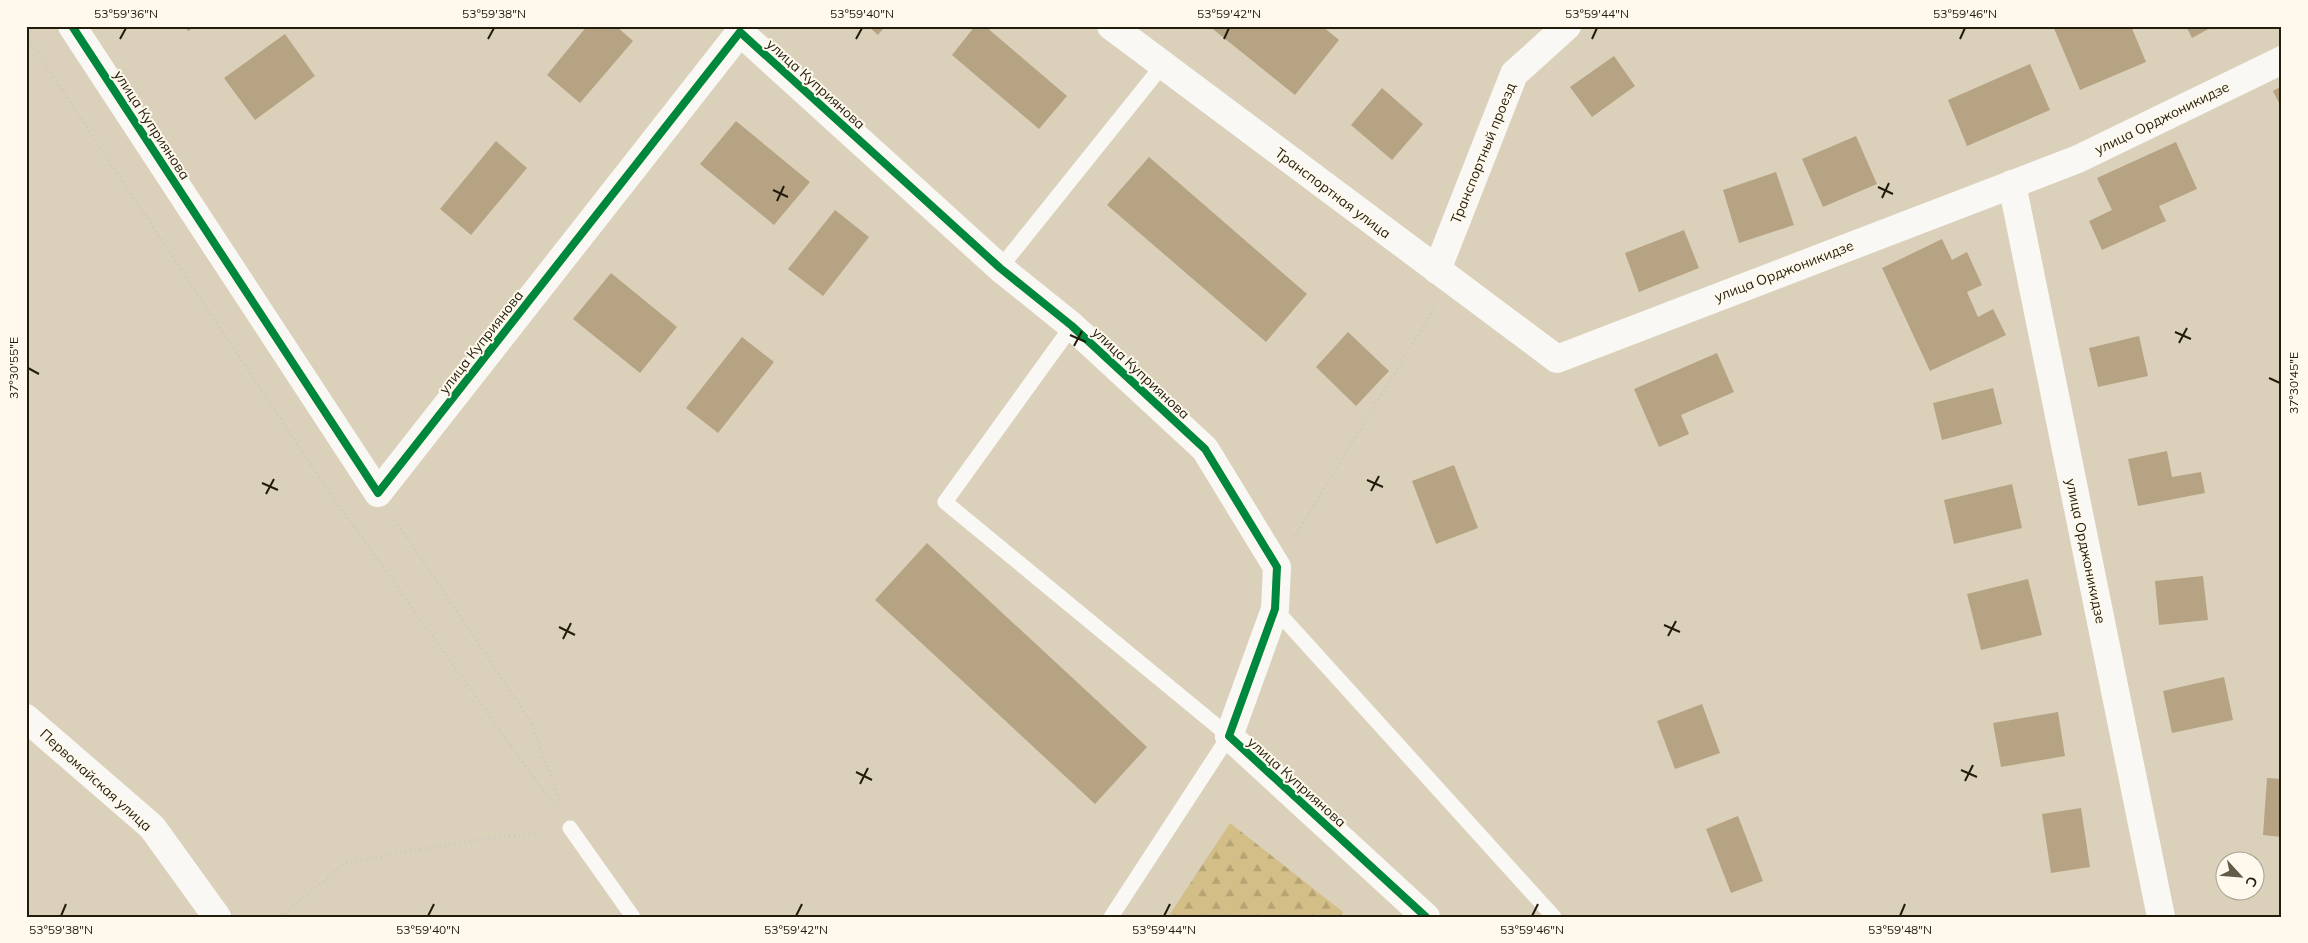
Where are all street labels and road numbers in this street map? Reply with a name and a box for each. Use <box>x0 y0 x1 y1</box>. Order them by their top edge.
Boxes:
street label: улица Куприянова <box>763 35 869 133</box>
street label: улица Куприянова <box>110 67 194 183</box>
street label: улица Орджоникидзе <box>2092 77 2233 158</box>
street label: Транспортный проезд <box>1446 79 1520 226</box>
street label: Транспортная улица <box>1272 144 1394 242</box>
street label: улица Орджоникидзе <box>1712 236 1856 306</box>
street label: улица Куприянова <box>435 287 527 397</box>
street label: улица Куприянова <box>1089 323 1193 423</box>
street label: улица Орджоникидзе <box>2062 477 2110 625</box>
street label: Первомайская улица <box>36 725 156 835</box>
street label: улица Куприянова <box>1244 733 1350 831</box>

